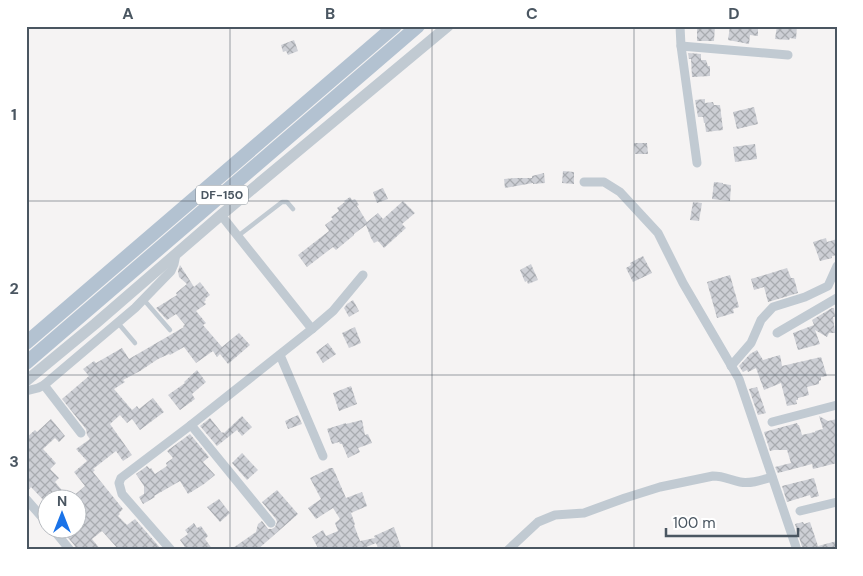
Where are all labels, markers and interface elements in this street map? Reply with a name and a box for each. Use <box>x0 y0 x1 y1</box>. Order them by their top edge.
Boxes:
text: A <box>122 3 134 24</box>
text: B <box>325 3 335 24</box>
text: C <box>526 3 538 24</box>
text: D <box>728 3 740 24</box>
text: 1 <box>11 104 17 125</box>
road number: DF-150 <box>196 186 248 204</box>
text: 2 <box>9 278 19 299</box>
text: 3 <box>9 451 19 472</box>
north arrow <box>38 488 88 538</box>
text: N <box>57 492 67 510</box>
scale bar <box>666 506 798 538</box>
text: 100 m <box>673 513 716 533</box>

